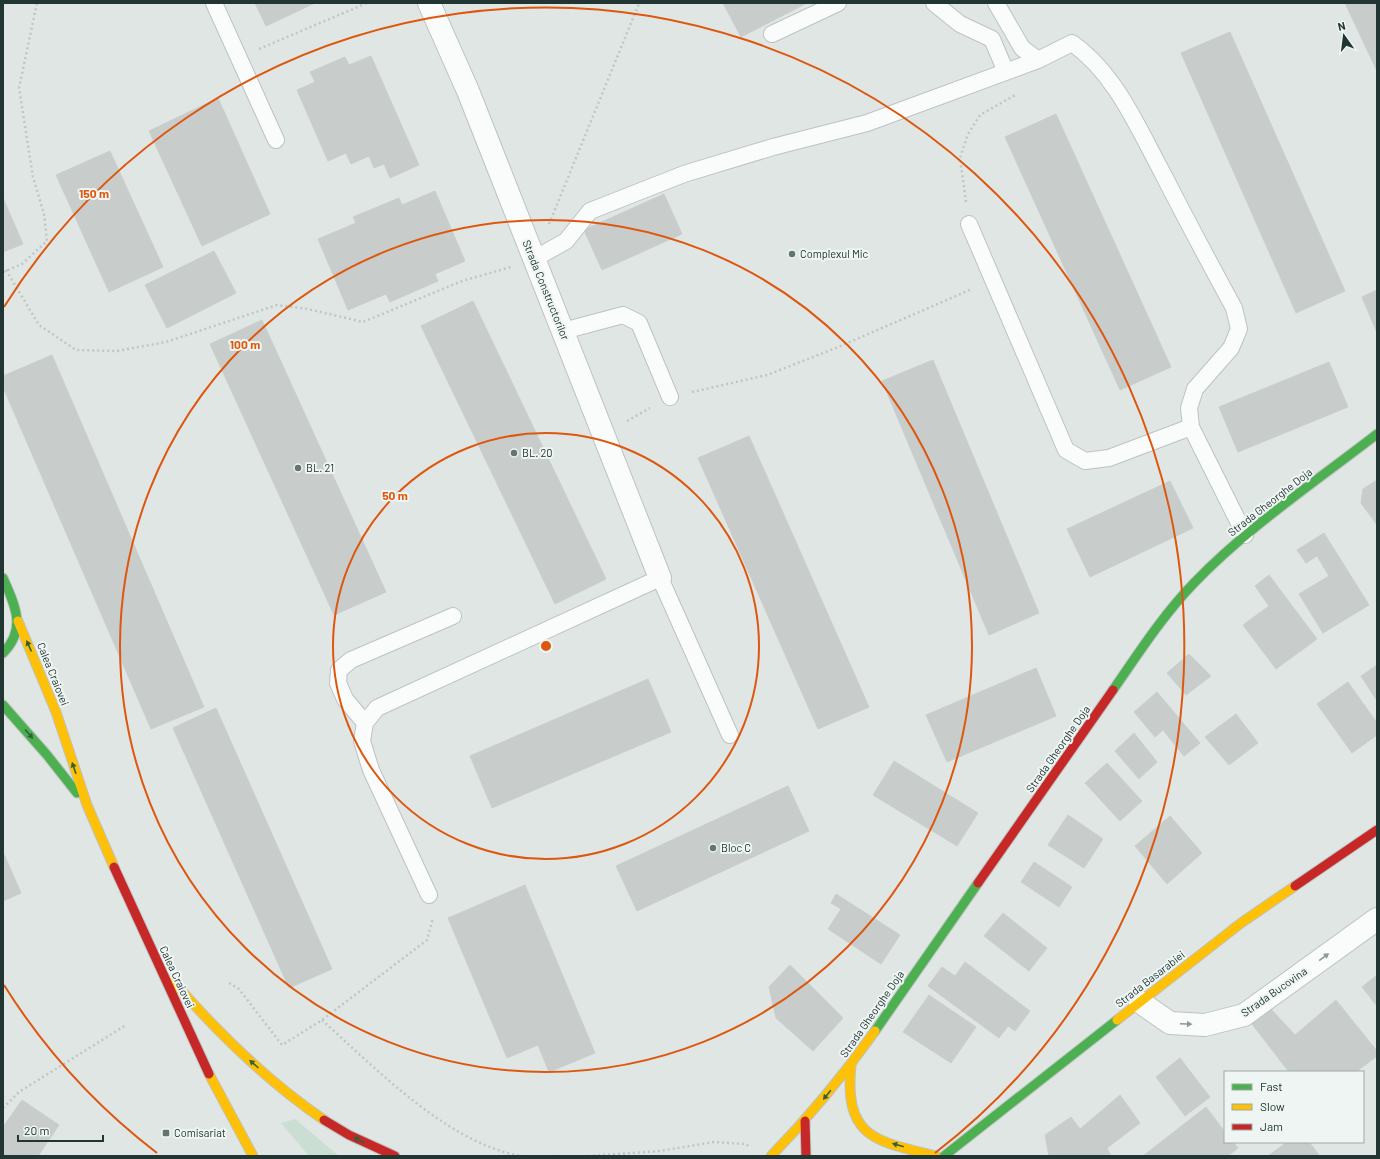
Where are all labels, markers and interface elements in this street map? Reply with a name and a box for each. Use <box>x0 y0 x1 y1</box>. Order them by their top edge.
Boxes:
north arrow <box>1324 16 1364 56</box>
text: N <box>1336 19 1347 33</box>
text: 150 m <box>79 186 109 200</box>
street label: Strada Constructorilor <box>520 238 572 342</box>
place label: Complexul Mic <box>800 247 869 260</box>
marker: Complexul Mic <box>787 249 797 259</box>
text: 100 m <box>230 337 260 351</box>
place label: BL. 20 <box>522 446 553 459</box>
marker: BL. 20 <box>509 448 519 458</box>
place label: BL. 21 <box>306 461 334 474</box>
marker: BL. 21 <box>293 463 303 473</box>
street label: Strada Gheorghe Doja <box>1225 465 1314 538</box>
text: 50 m <box>382 488 408 502</box>
centre of rings <box>539 639 553 653</box>
street label: Calea Craiovei <box>35 640 72 707</box>
one-way arrow <box>26 641 32 652</box>
street label: Strada Gheorghe Doja <box>1023 703 1092 795</box>
one-way arrow <box>24 729 33 740</box>
one-way arrow <box>71 762 77 774</box>
place label: Bloc C <box>721 841 751 854</box>
marker: Bloc C <box>708 843 718 853</box>
street label: Calea Craiovei <box>157 944 198 1010</box>
street label: Strada Basarabiei <box>1112 947 1187 1010</box>
one-way arrow <box>1319 953 1329 961</box>
street label: Strada Bucovina <box>1238 964 1309 1019</box>
street label: Strada Gheorghe Doja <box>837 968 906 1060</box>
one-way arrow <box>1180 1021 1192 1028</box>
one-way arrow <box>249 1059 259 1069</box>
legend <box>1224 1071 1364 1143</box>
text: Fast <box>1260 1079 1283 1093</box>
one-way arrow <box>822 1090 831 1100</box>
text: Slow <box>1260 1099 1285 1113</box>
scale bar <box>18 1117 103 1143</box>
text: Jam <box>1260 1119 1283 1133</box>
text: 20 m <box>24 1123 50 1137</box>
place label: Comisariat <box>174 1126 226 1139</box>
marker: Comisariat <box>161 1128 171 1138</box>
one-way arrow <box>353 1137 365 1143</box>
one-way arrow <box>892 1142 904 1148</box>

